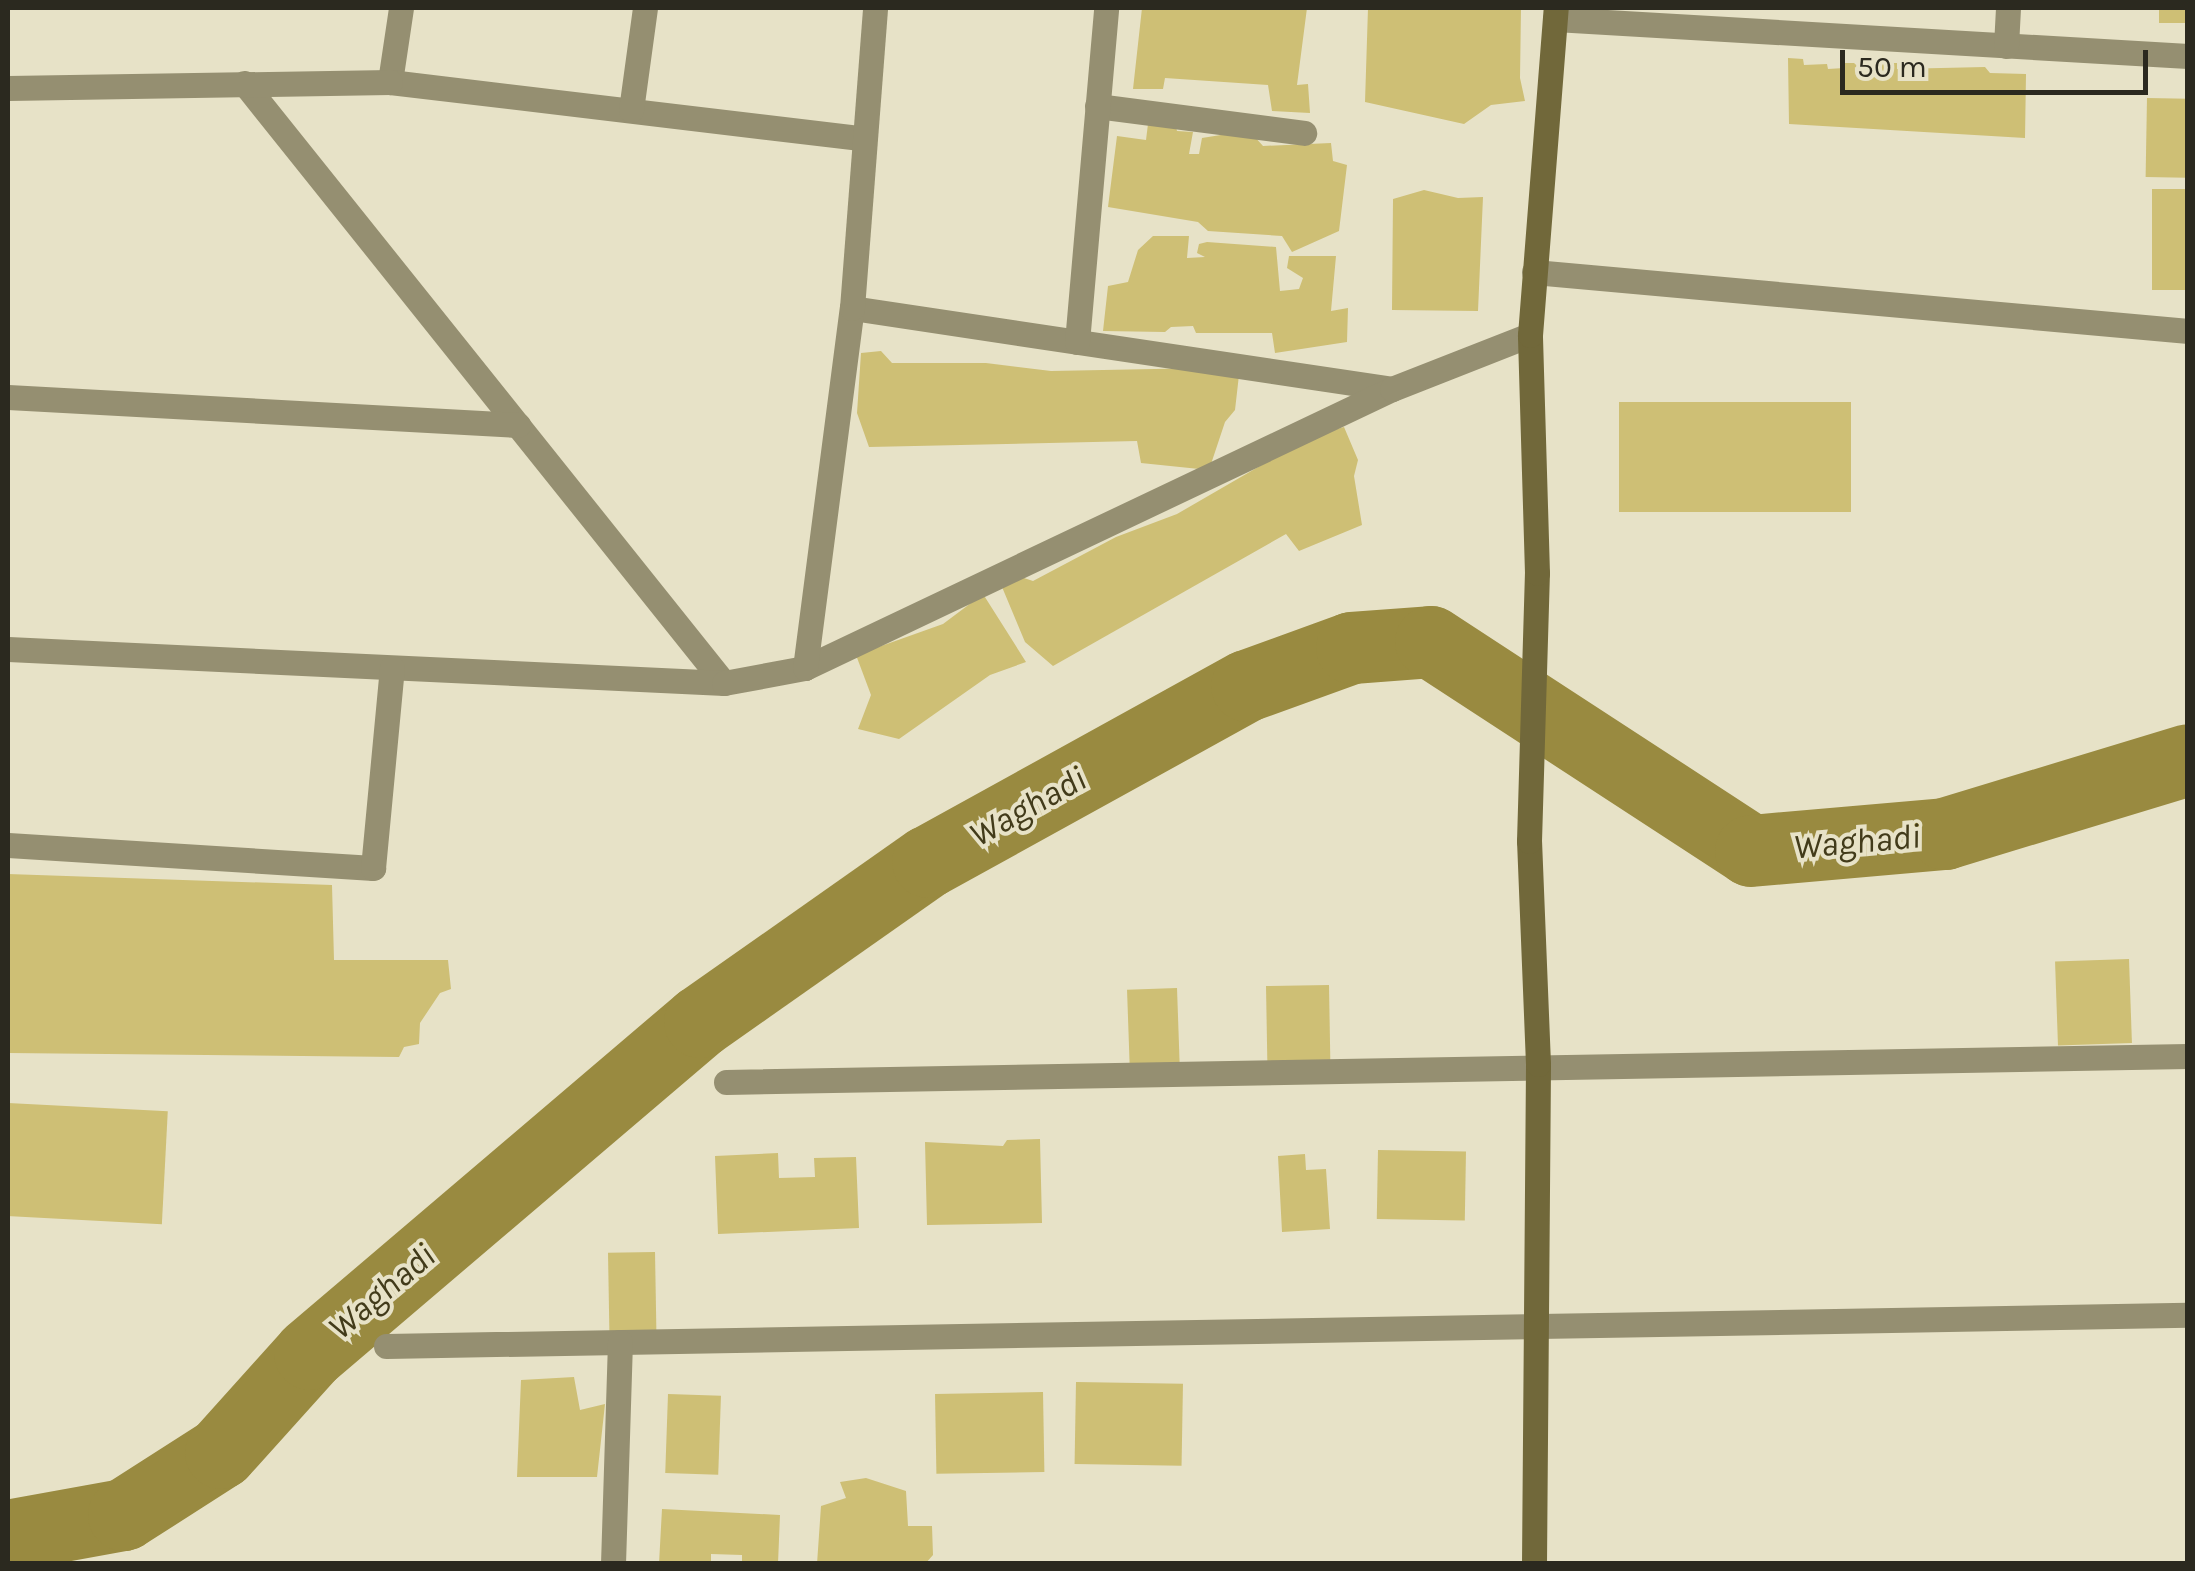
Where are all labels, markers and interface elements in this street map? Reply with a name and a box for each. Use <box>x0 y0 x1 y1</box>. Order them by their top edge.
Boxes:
scale bar <box>1845 30 2152 92</box>
text: 50 m <box>1857 49 1927 85</box>
water label: Waghadi <box>962 758 1094 856</box>
water label: Waghadi <box>1792 816 1922 868</box>
water label: Waghadi <box>320 1235 444 1349</box>

